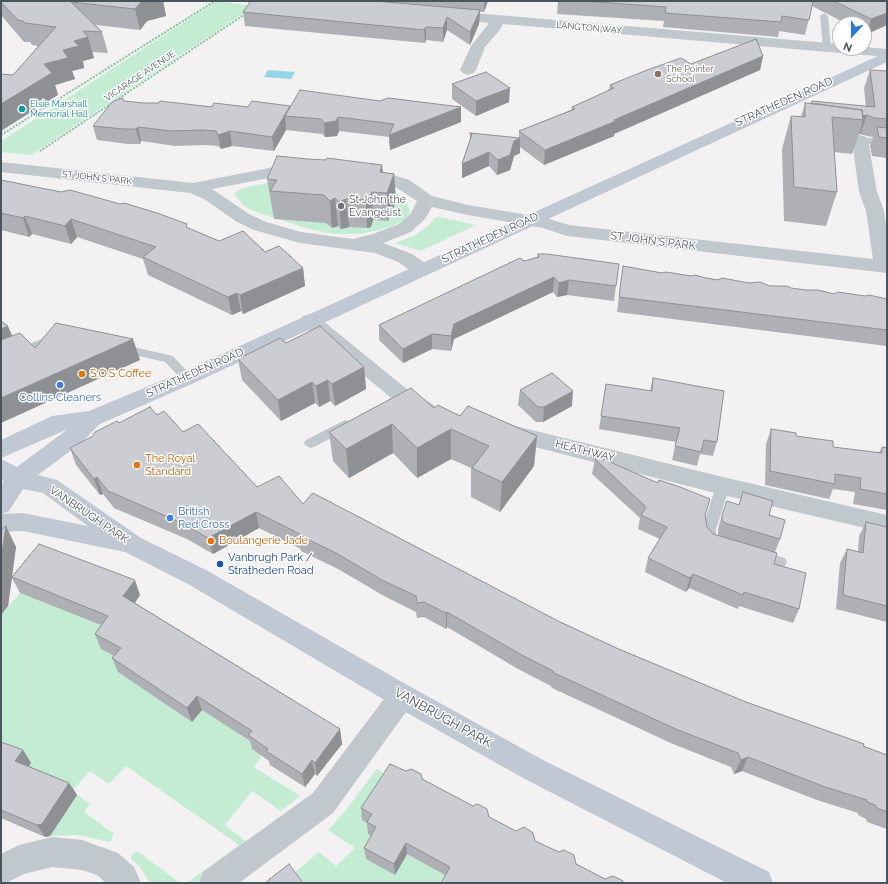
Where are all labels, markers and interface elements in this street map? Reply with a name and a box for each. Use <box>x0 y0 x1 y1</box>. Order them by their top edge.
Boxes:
north arrow <box>832 16 872 56</box>
street label: LANGTON WAY <box>556 20 622 36</box>
text: N <box>842 39 854 54</box>
street label: VICARAGE AVENUE <box>103 48 177 104</box>
place label: The Pointer School <box>666 64 714 85</box>
marker: The Pointer School <box>653 69 663 79</box>
street label: STRATHEDEN ROAD <box>733 75 835 129</box>
place label: Elsie Marshall Memorial Hall <box>30 99 88 120</box>
marker: Elsie Marshall Memorial Hall <box>17 104 27 114</box>
street label: ST JOHN'S PARK <box>61 169 133 187</box>
place label: St John the Evangelist <box>349 193 406 219</box>
marker: St John the Evangelist <box>336 201 346 211</box>
street label: STRATHEDEN ROAD <box>440 210 540 266</box>
street label: ST JOHN'S PARK <box>610 229 696 253</box>
street label: STRATHEDEN ROAD <box>144 346 246 400</box>
place label: S.O.S Coffee <box>90 367 151 381</box>
marker: S.O.S Coffee <box>77 369 87 379</box>
marker: Collins Cleaners <box>55 380 65 390</box>
place label: Collins Cleaners <box>19 391 101 405</box>
street label: HEATHWAY <box>554 437 616 465</box>
place label: The Royal Standard <box>145 452 196 478</box>
marker: The Royal Standard <box>132 460 142 470</box>
street label: VANBRUGH PARK <box>47 484 131 546</box>
place label: British Red Cross <box>178 505 230 531</box>
marker: British Red Cross <box>165 513 175 523</box>
place label: Boulangerie Jade <box>219 534 308 548</box>
marker: Boulangerie Jade <box>206 536 216 546</box>
place label: Vanbrugh Park / Stratheden Road <box>228 551 314 577</box>
marker: Vanbrugh Park / Stratheden Road <box>215 559 225 569</box>
street label: VANBRUGH PARK <box>391 685 495 751</box>

